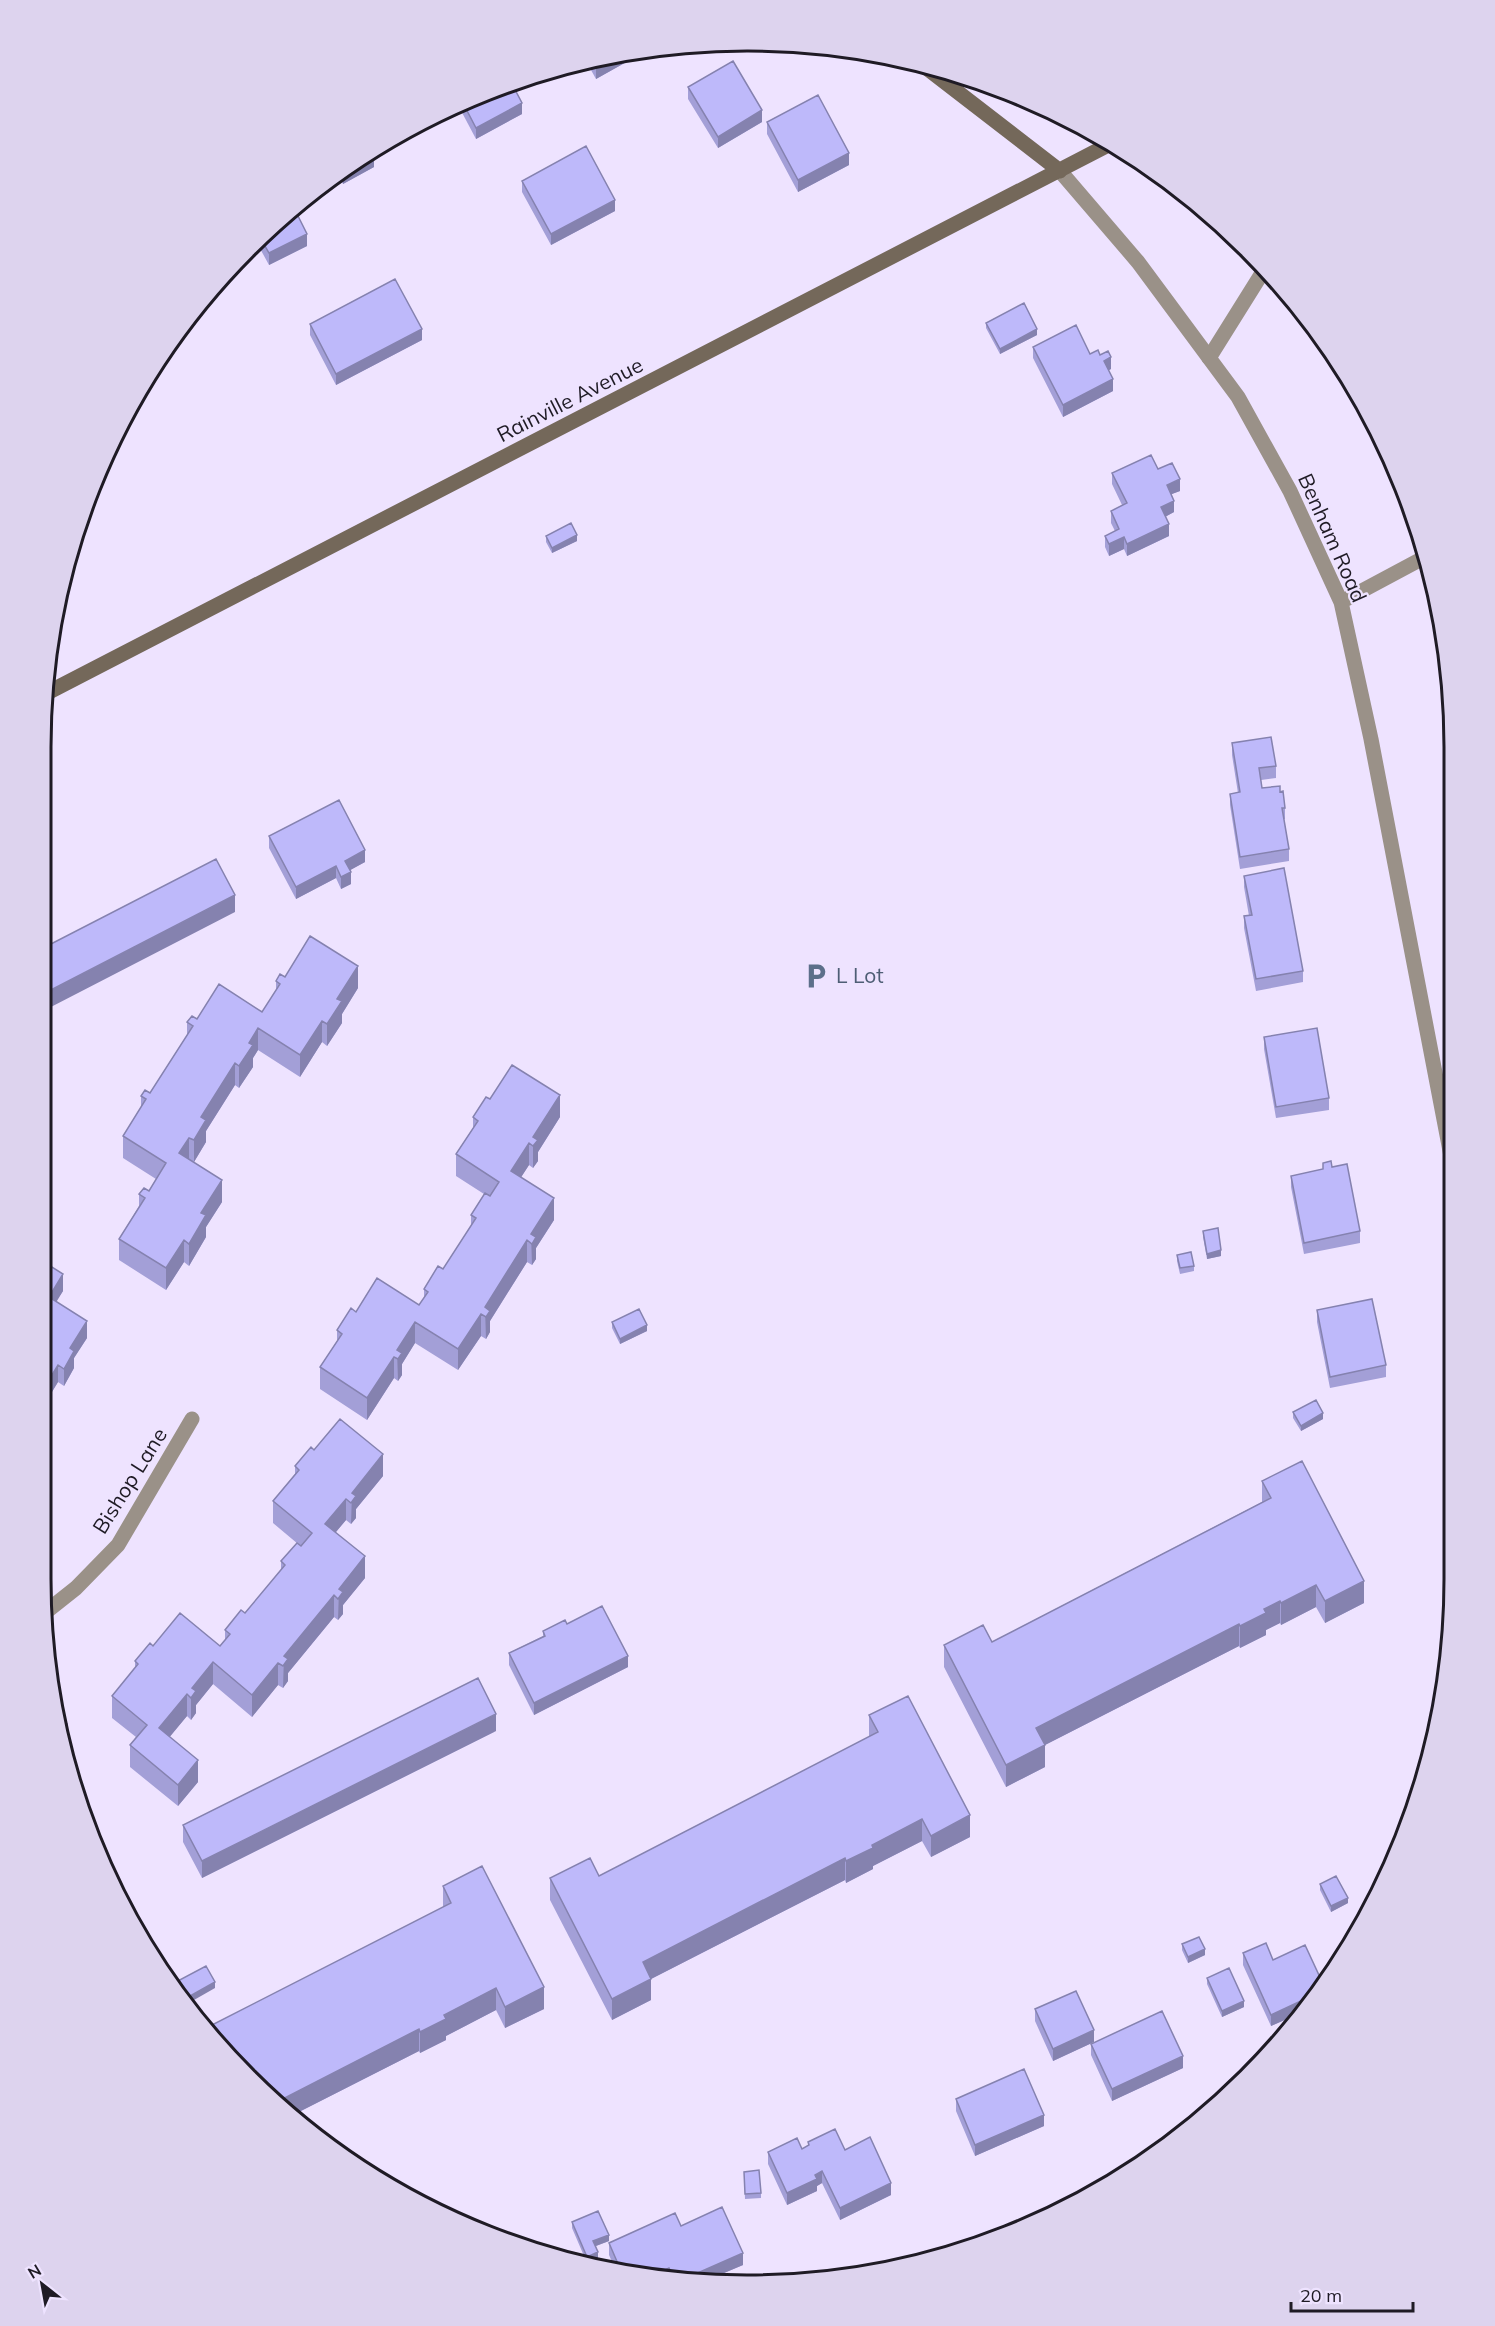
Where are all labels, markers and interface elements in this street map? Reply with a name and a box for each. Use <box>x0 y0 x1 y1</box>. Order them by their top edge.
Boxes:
street label: Rainville Avenue <box>492 351 647 447</box>
street label: Benham Road <box>1293 469 1373 606</box>
parking icon: L Lot <box>801 961 831 991</box>
place label: L Lot <box>836 962 884 988</box>
street label: Bishop Lane <box>86 1423 172 1538</box>
north arrow <box>12 2254 72 2314</box>
text: N <box>24 2259 45 2283</box>
scale bar <box>1291 2275 1412 2313</box>
text: 20 m <box>1300 2284 1342 2307</box>

